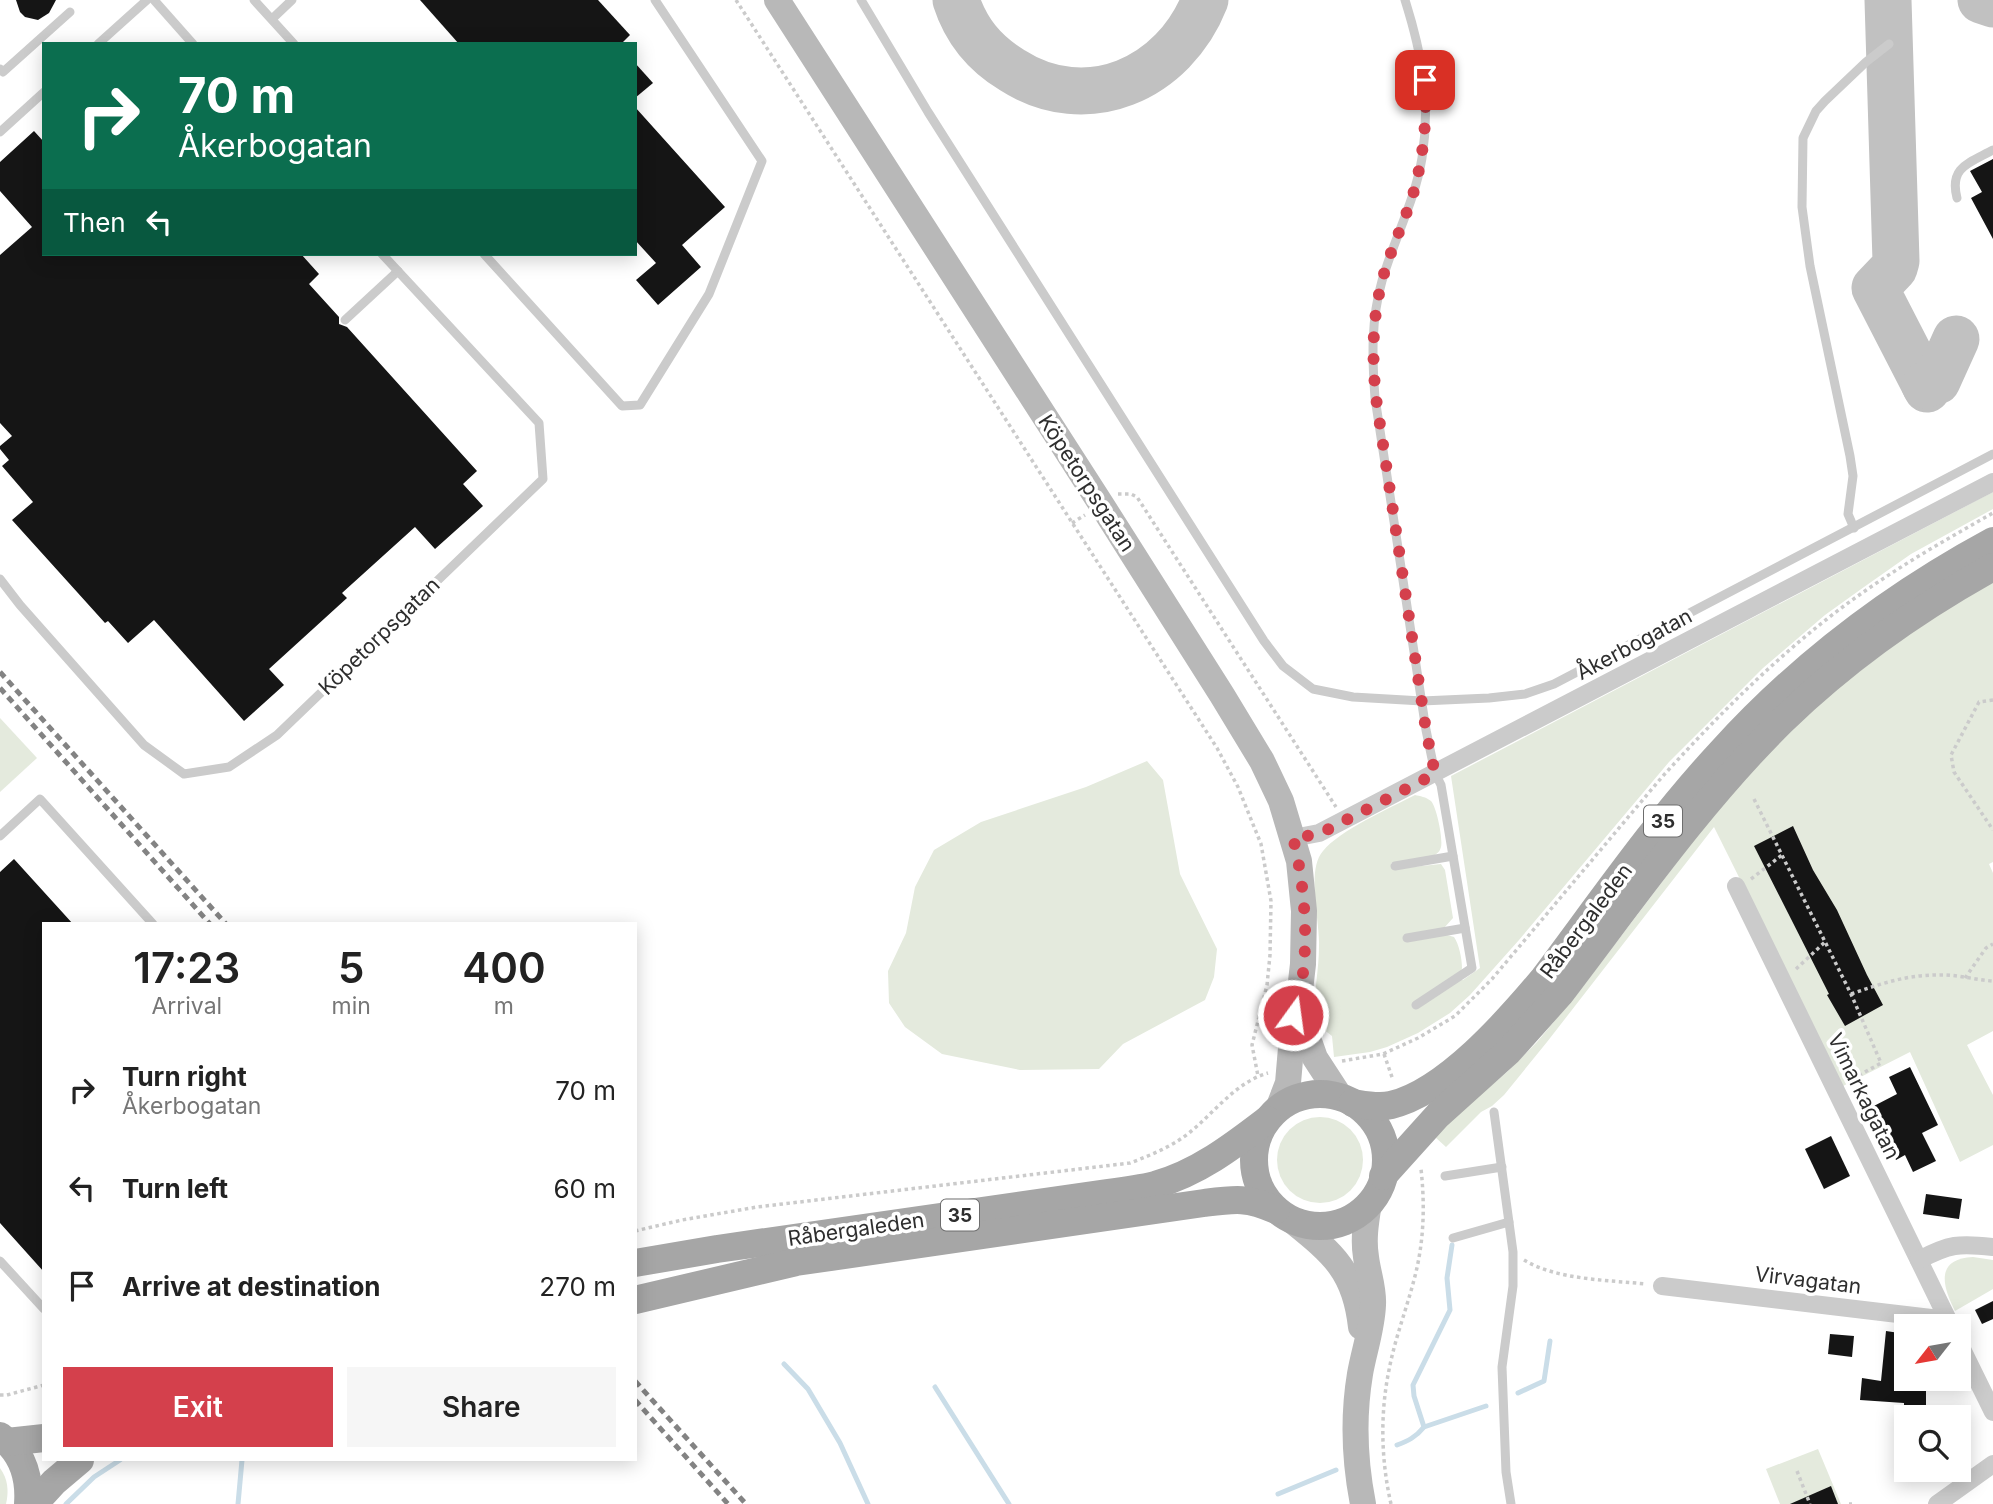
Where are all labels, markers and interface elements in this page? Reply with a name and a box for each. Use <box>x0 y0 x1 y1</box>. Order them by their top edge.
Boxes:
pin <box>1395 50 1455 110</box>
icon: arrive <box>1406 61 1444 99</box>
text: 70 m <box>178 66 295 125</box>
icon: right <box>63 70 154 161</box>
text: Åkerbogatan <box>178 126 372 165</box>
icon: left <box>140 203 178 241</box>
text: Then <box>63 207 126 238</box>
street label: Köpetorpsgatan <box>1033 410 1141 556</box>
street label: Köpetorpsgatan <box>313 572 445 700</box>
street label: Åkerbogatan <box>1571 601 1696 685</box>
road number: 35 <box>1644 806 1682 836</box>
street label: Råbergaleden <box>1535 859 1637 983</box>
text: 17:23 <box>133 942 240 993</box>
text: 5 <box>338 942 364 993</box>
text: 400 <box>462 942 546 993</box>
position arrow <box>1256 978 1330 1052</box>
text: Arrival <box>151 992 222 1020</box>
text: min <box>332 992 371 1020</box>
text: m <box>494 992 514 1020</box>
street label: Vimarkagatan <box>1823 1029 1905 1163</box>
text: Turn right <box>122 1061 247 1092</box>
icon: right <box>63 1071 101 1109</box>
text: 70 m <box>555 1075 616 1106</box>
text: Åkerbogatan <box>122 1092 261 1120</box>
icon: left <box>63 1169 101 1207</box>
text: Turn left <box>122 1173 228 1204</box>
text: 60 m <box>553 1173 616 1204</box>
road number: 35 <box>941 1200 979 1231</box>
street label: Råbergaleden <box>786 1207 926 1251</box>
street label: Virvagatan <box>1753 1261 1863 1299</box>
icon: arrive <box>63 1267 101 1305</box>
text: Arrive at destination <box>122 1271 381 1302</box>
text: 270 m <box>539 1271 616 1302</box>
north arrow <box>1894 1314 1970 1391</box>
map controls <box>1894 1314 1971 1482</box>
button: Exit <box>63 1367 333 1447</box>
button: Share <box>347 1367 616 1447</box>
button: search <box>1894 1405 1971 1482</box>

